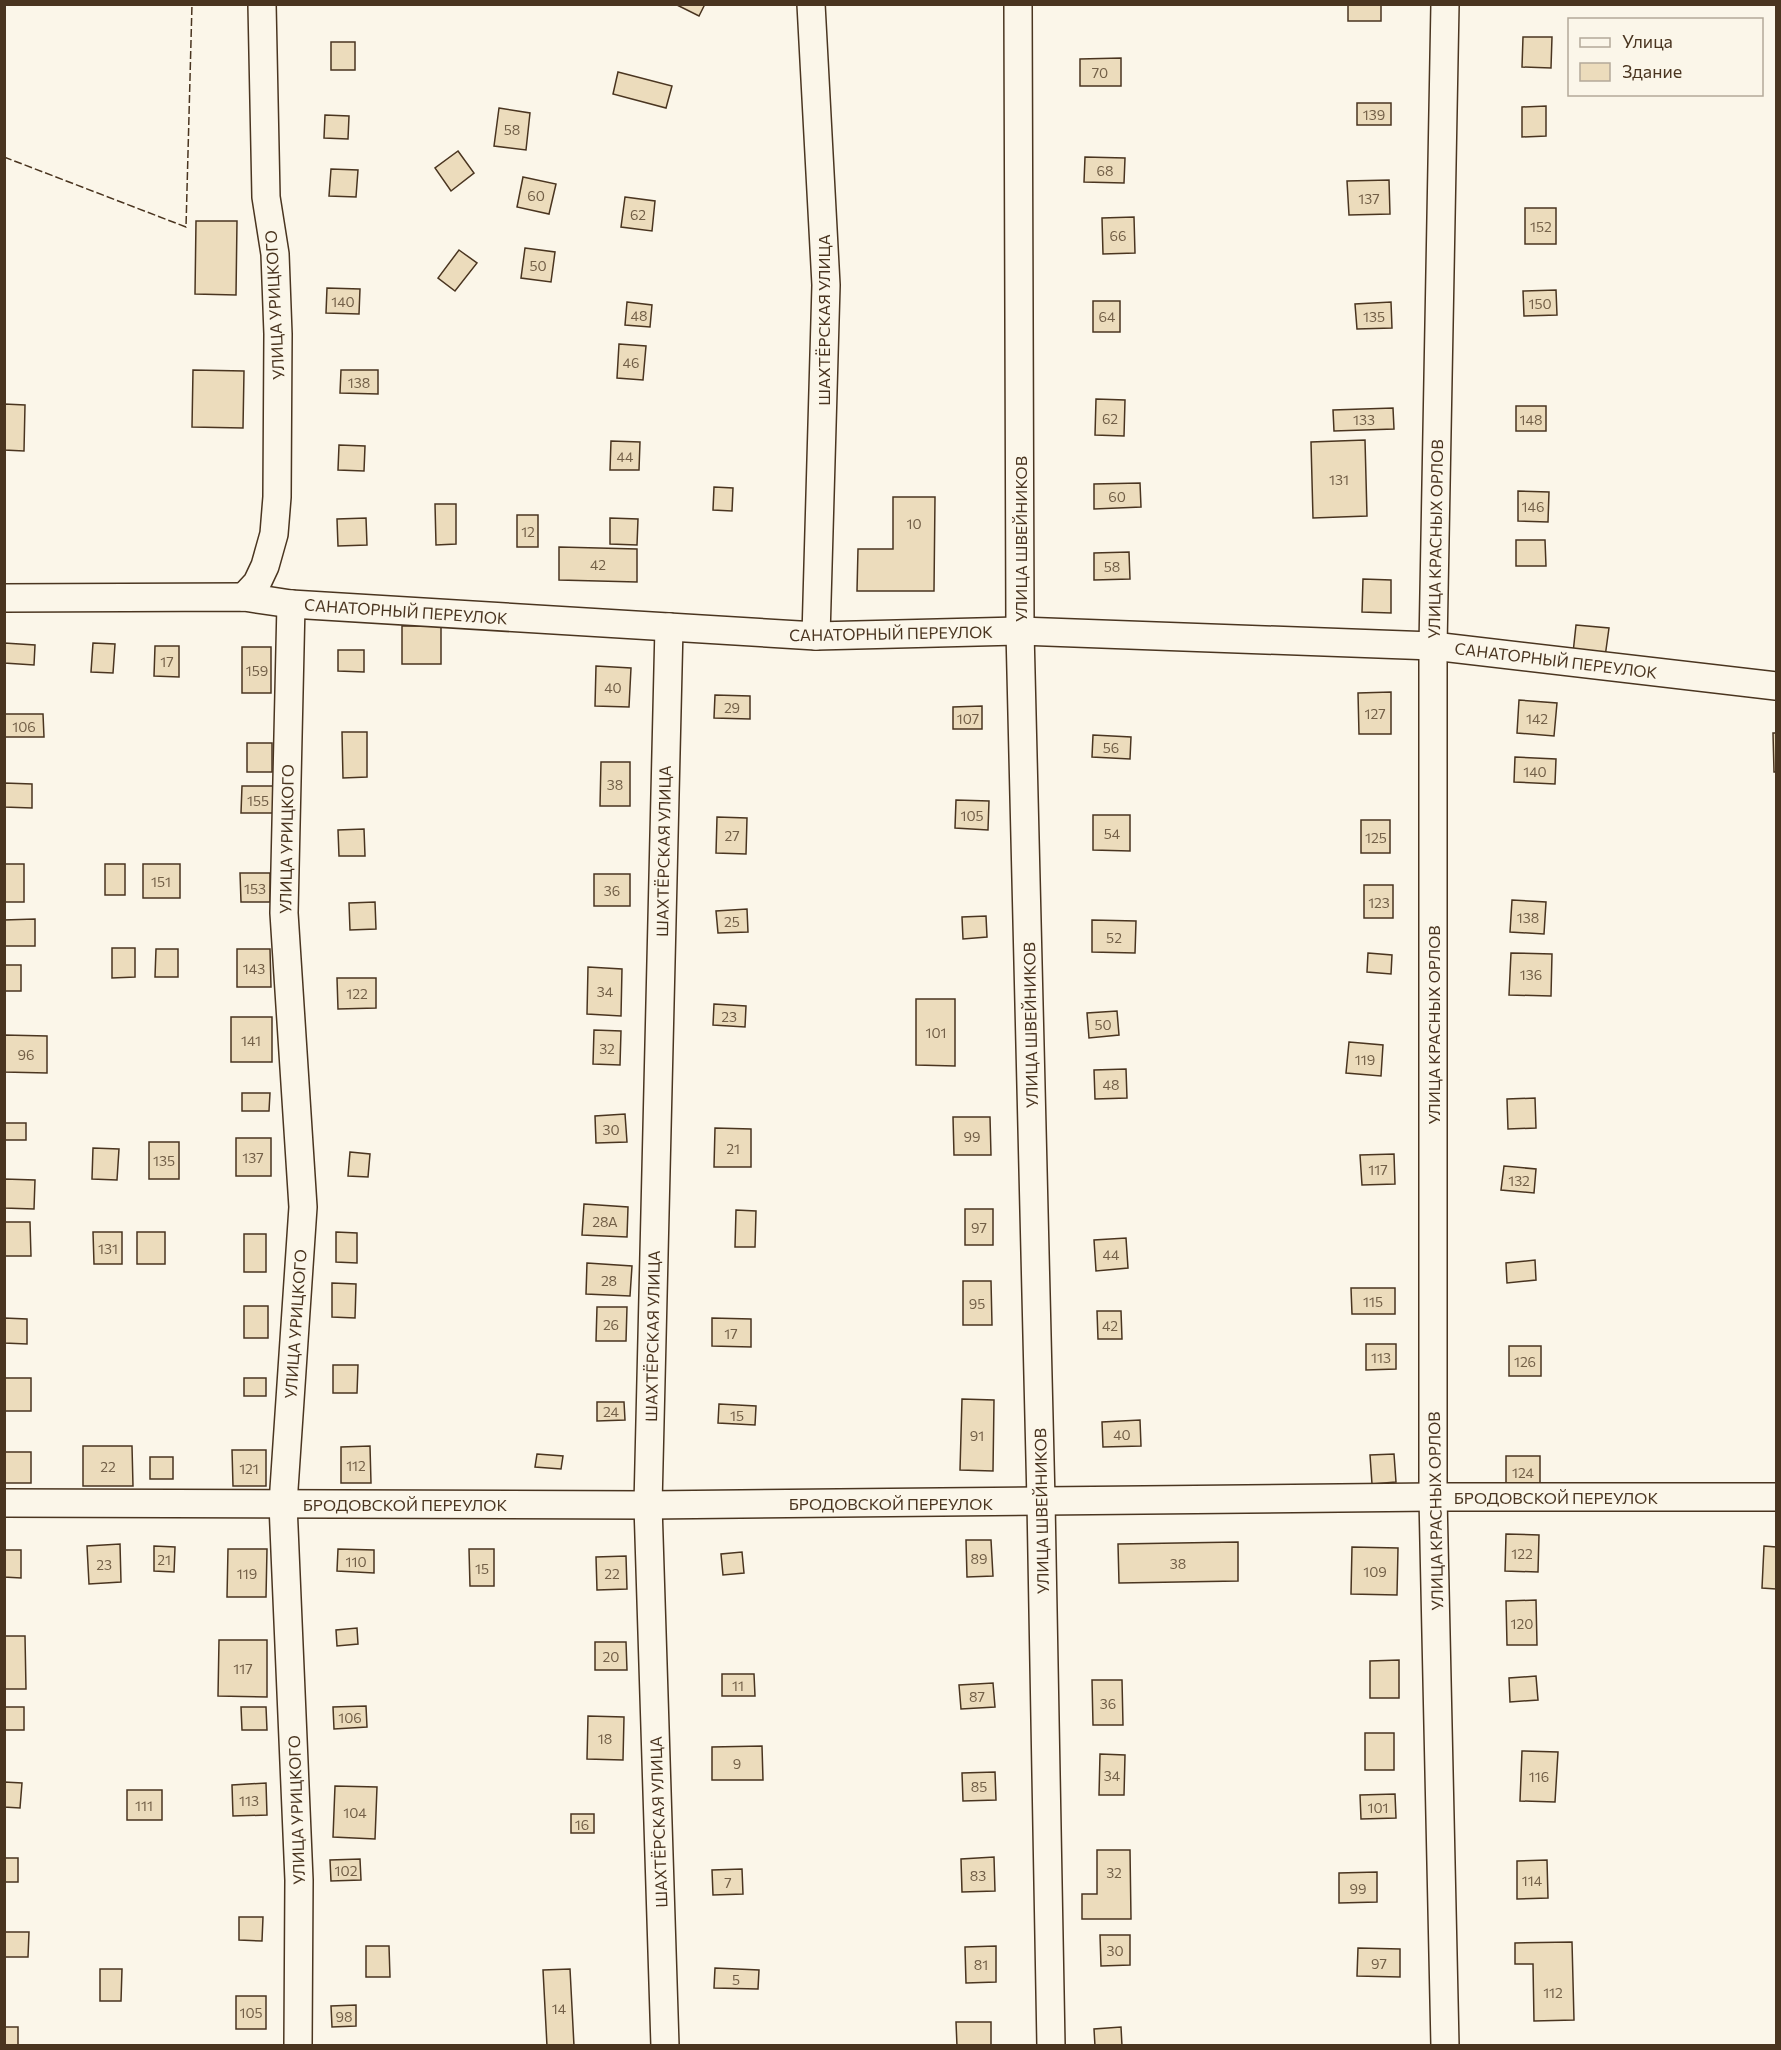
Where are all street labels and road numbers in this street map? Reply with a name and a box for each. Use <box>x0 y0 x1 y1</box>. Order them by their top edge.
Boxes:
street label: УЛИЦА УРИЦКОГО <box>261 230 287 380</box>
street label: ШАХТЁРСКАЯ УЛИЦА <box>814 234 833 406</box>
street label: УЛИЦА КРАСНЫХ ОРЛОВ <box>1424 439 1446 639</box>
street label: УЛИЦА ШВЕЙНИКОВ <box>1011 456 1030 622</box>
street label: САНАТОРНЫЙ ПЕРЕУЛОК <box>304 594 509 628</box>
street label: САНАТОРНЫЙ ПЕРЕУЛОК <box>789 622 993 644</box>
street label: САНАТОРНЫЙ ПЕРЕУЛОК <box>1454 638 1659 682</box>
street label: УЛИЦА УРИЦКОГО <box>275 764 297 914</box>
street label: ШАХТЁРСКАЯ УЛИЦА <box>652 765 674 937</box>
street label: УЛИЦА КРАСНЫХ ОРЛОВ <box>1424 925 1443 1125</box>
street label: УЛИЦА ШВЕЙНИКОВ <box>1019 942 1041 1108</box>
street label: УЛИЦА УРИЦКОГО <box>280 1249 310 1399</box>
street label: ШАХТЁРСКАЯ УЛИЦА <box>641 1250 663 1422</box>
street label: УЛИЦА КРАСНЫХ ОРЛОВ <box>1424 1411 1446 1611</box>
street label: УЛИЦА ШВЕЙНИКОВ <box>1030 1428 1052 1594</box>
street label: БРОДОВСКОЙ ПЕРЕУЛОК <box>1454 1488 1658 1507</box>
street label: БРОДОВСКОЙ ПЕРЕУЛОК <box>789 1494 993 1513</box>
street label: БРОДОВСКОЙ ПЕРЕУЛОК <box>303 1495 507 1514</box>
street label: УЛИЦА УРИЦКОГО <box>284 1735 308 1885</box>
street label: ШАХТЁРСКАЯ УЛИЦА <box>646 1736 670 1908</box>

